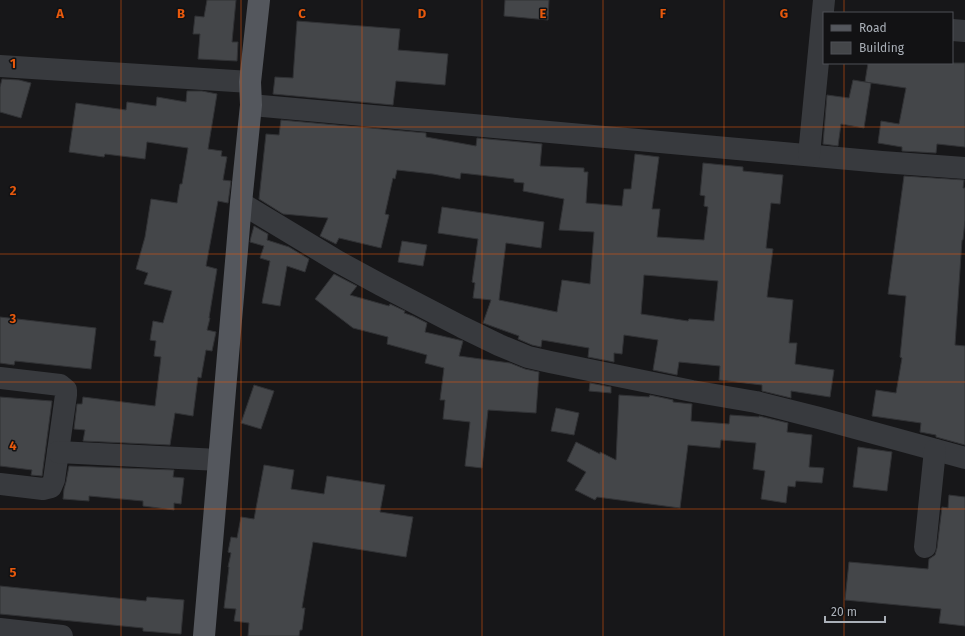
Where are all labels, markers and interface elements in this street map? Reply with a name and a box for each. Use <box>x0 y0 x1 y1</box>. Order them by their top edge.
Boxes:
text: A <box>55 6 64 21</box>
text: B <box>177 6 185 21</box>
text: C <box>298 6 306 21</box>
text: D <box>418 6 427 21</box>
text: E <box>540 6 547 21</box>
text: F <box>660 6 667 21</box>
text: G <box>780 6 788 21</box>
legend <box>823 12 953 64</box>
text: Road <box>859 21 887 35</box>
text: Building <box>859 41 905 55</box>
text: 1 <box>10 56 16 71</box>
text: 2 <box>10 183 17 198</box>
text: 3 <box>9 311 17 326</box>
text: 4 <box>9 438 17 453</box>
text: 5 <box>10 565 17 580</box>
scale bar <box>825 598 885 624</box>
text: 20 m <box>831 605 857 619</box>

